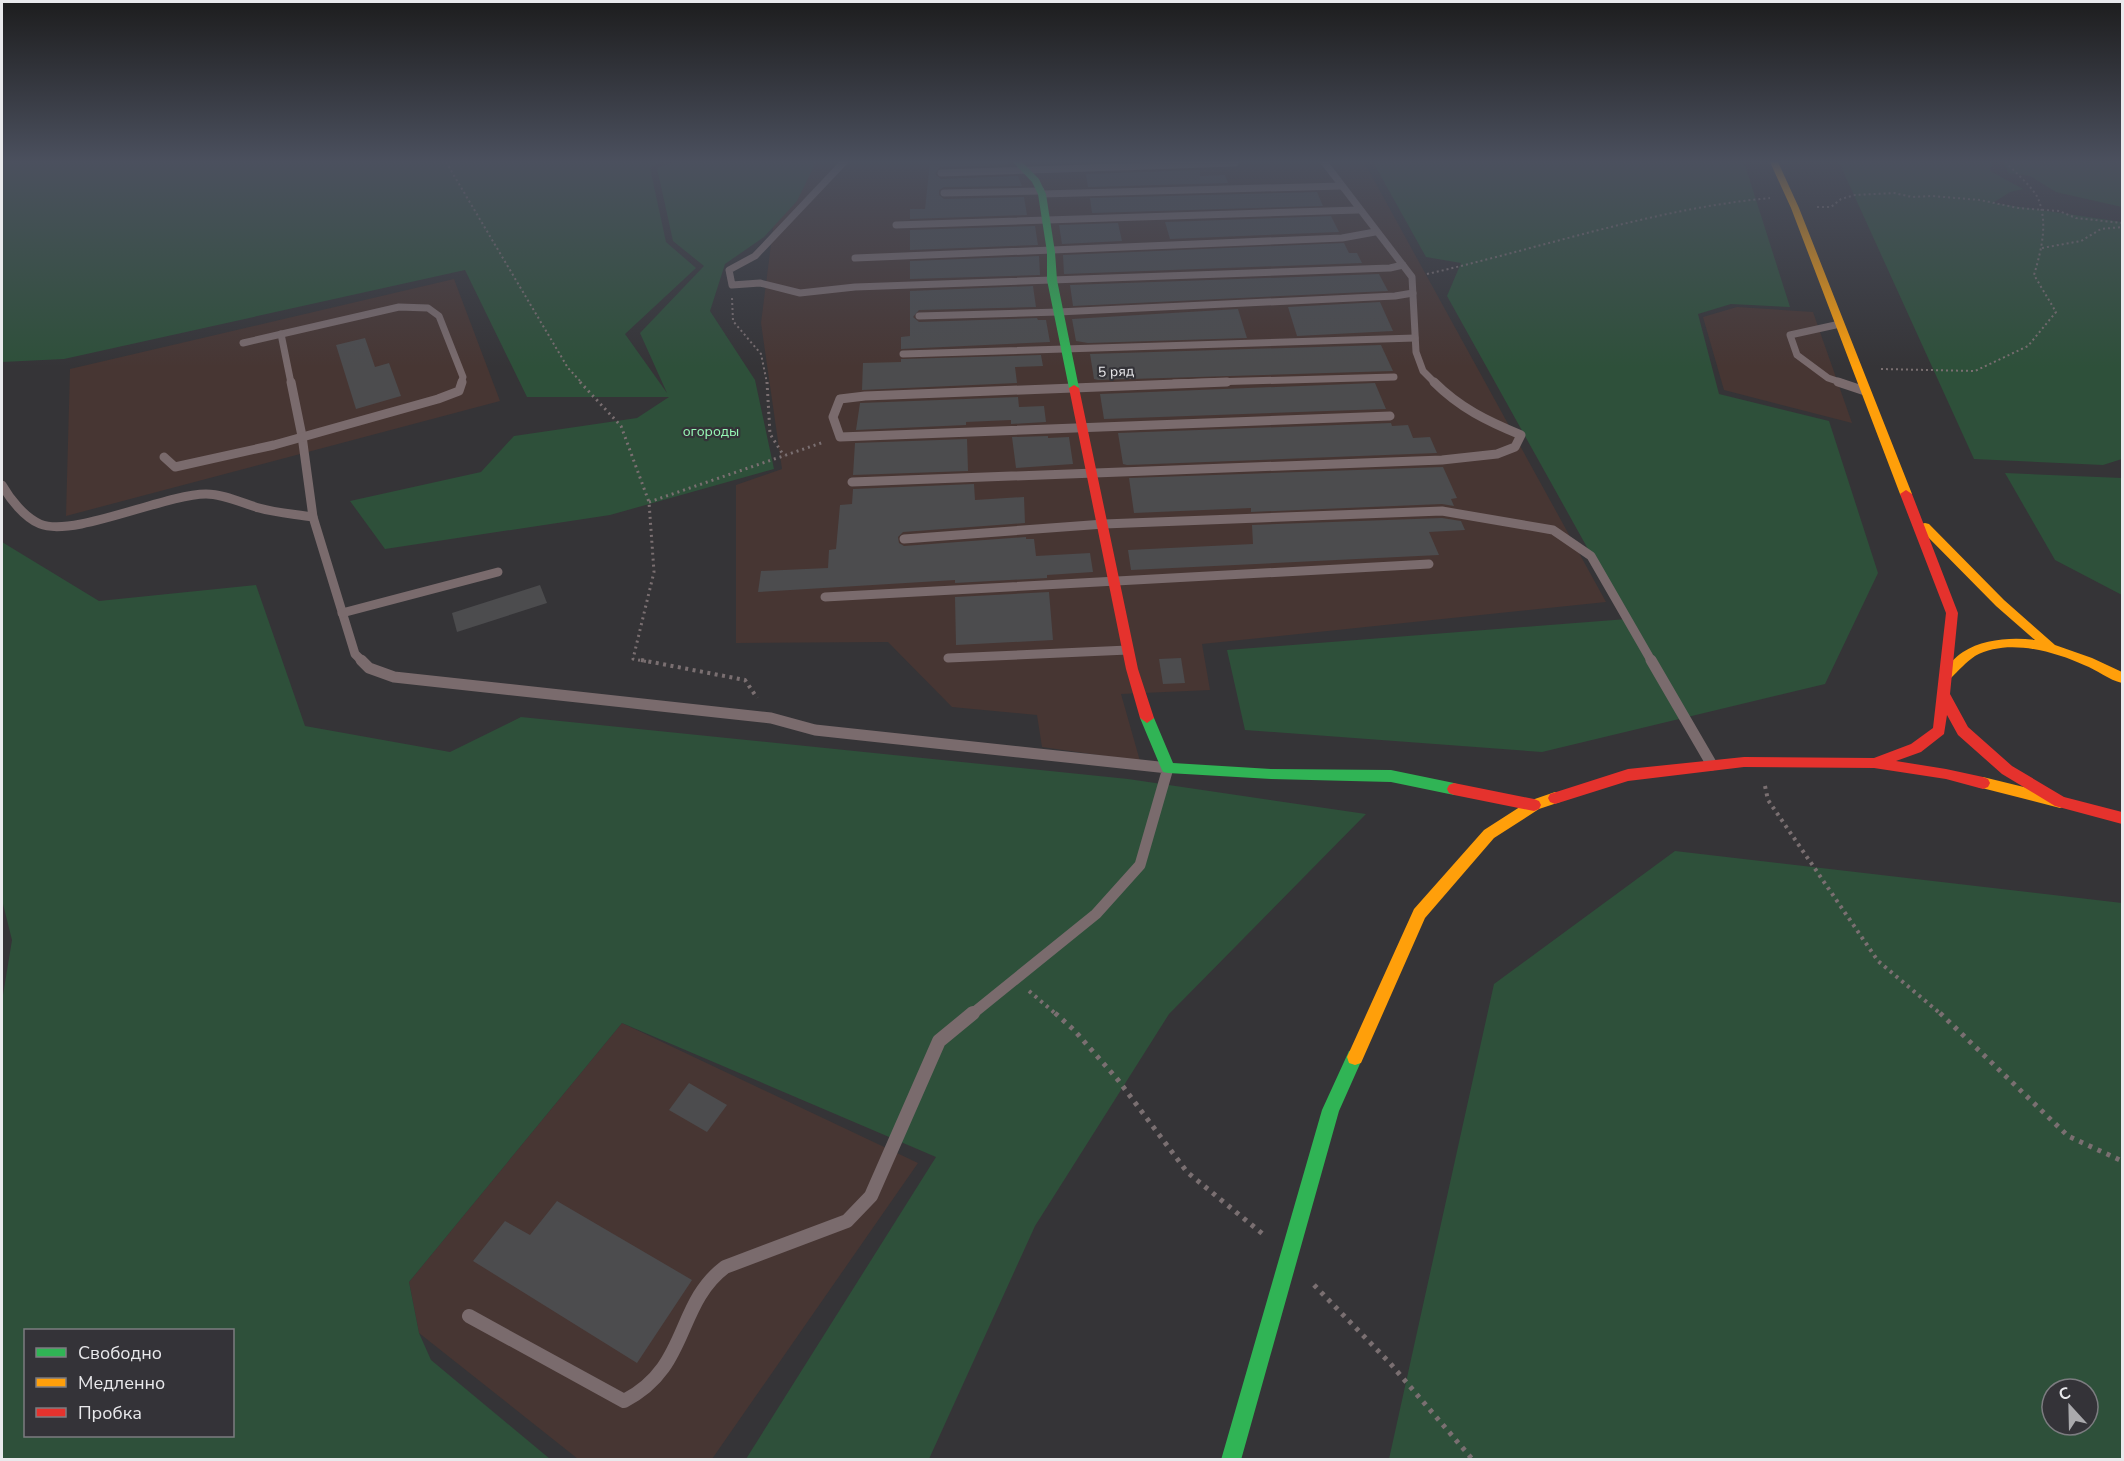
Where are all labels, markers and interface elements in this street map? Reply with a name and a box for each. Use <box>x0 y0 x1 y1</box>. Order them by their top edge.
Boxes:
street label: 5 ряд <box>1098 361 1134 382</box>
park label: огороды <box>683 422 739 441</box>
legend <box>24 1329 234 1437</box>
text: Свободно <box>78 1341 162 1365</box>
text: Медленно <box>78 1371 165 1395</box>
north arrow <box>2040 1377 2100 1437</box>
text: С <box>2056 1382 2074 1406</box>
text: Пробка <box>78 1401 142 1425</box>

